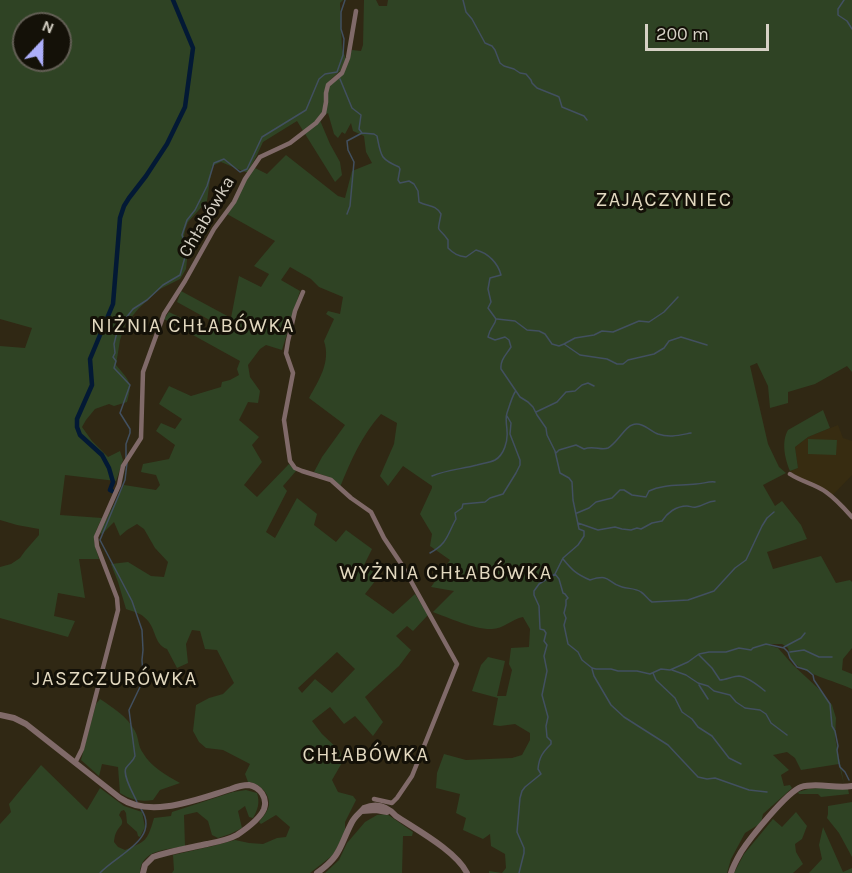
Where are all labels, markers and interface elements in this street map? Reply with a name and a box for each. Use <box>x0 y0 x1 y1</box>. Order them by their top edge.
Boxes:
north arrow <box>12 12 72 72</box>
scale bar <box>648 12 772 50</box>
text: N <box>39 16 57 38</box>
text: 200 m <box>656 23 709 45</box>
street label: Chłabówka <box>174 173 240 261</box>
district label: ZAJĄCZYNIEC <box>595 188 733 212</box>
district label: NIŻNIA CHŁABÓWKA <box>91 314 295 338</box>
district label: WYŻNIA CHŁABÓWKA <box>339 561 553 585</box>
district label: JASZCZURÓWKA <box>32 667 198 691</box>
district label: CHŁABÓWKA <box>303 743 429 767</box>

